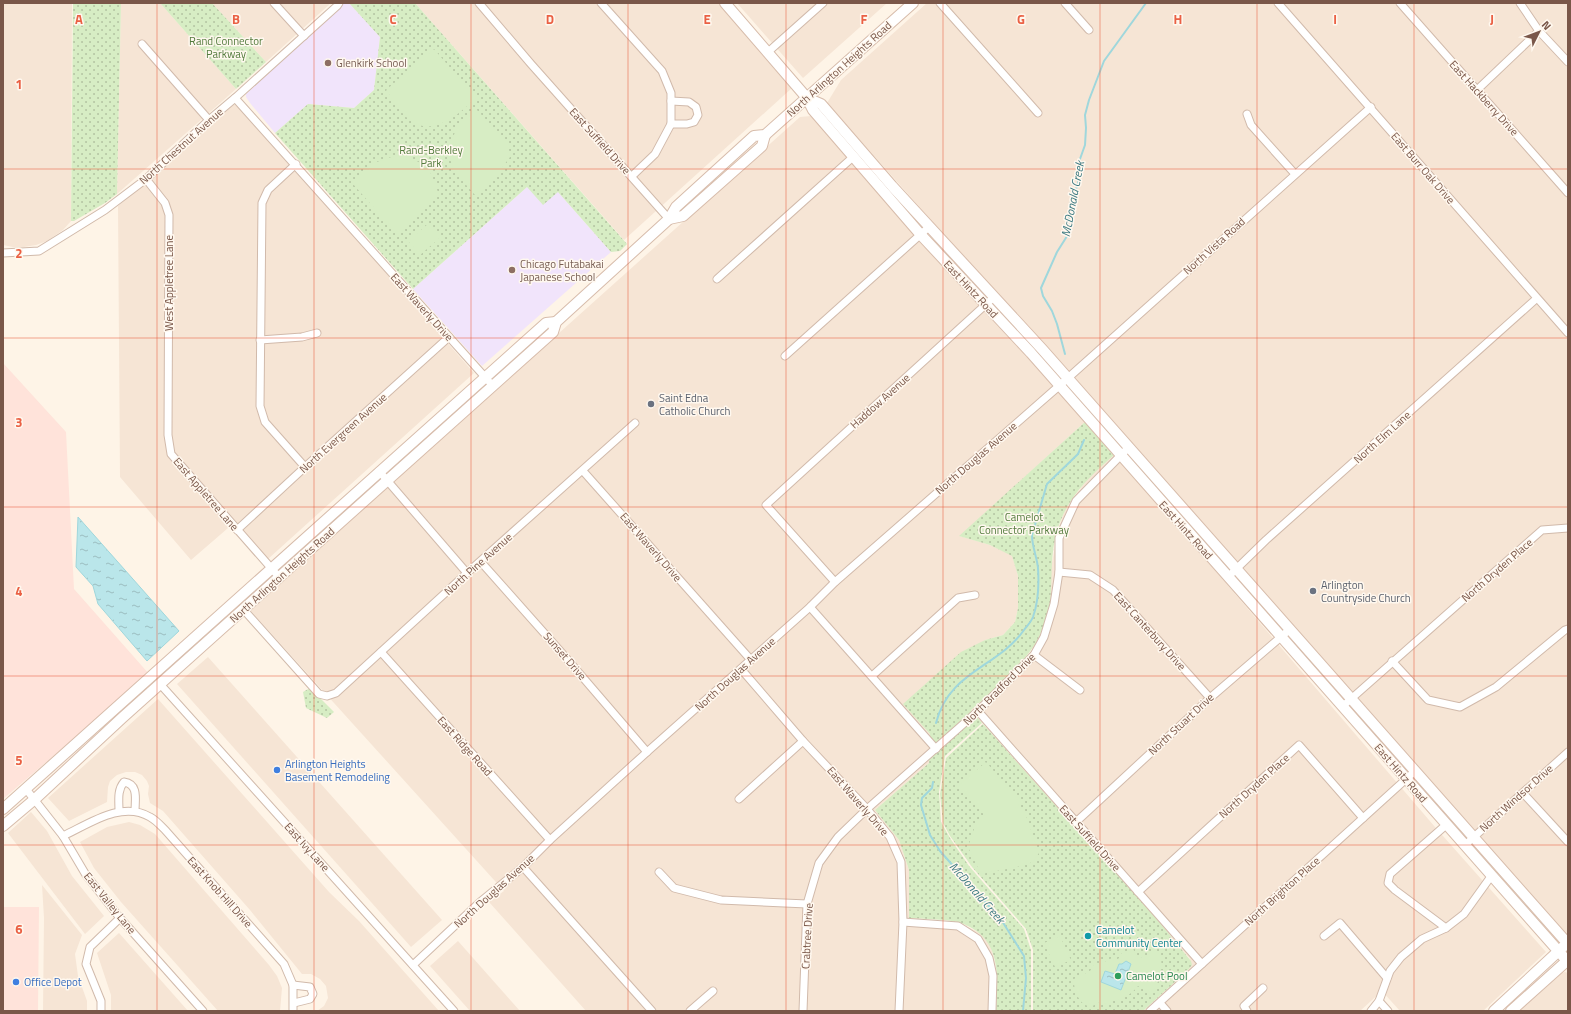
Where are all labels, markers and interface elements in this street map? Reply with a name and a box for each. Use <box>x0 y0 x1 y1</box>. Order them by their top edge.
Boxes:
text: A <box>75 9 83 29</box>
text: B <box>232 9 240 29</box>
text: C <box>389 9 397 29</box>
text: D <box>546 9 554 29</box>
text: E <box>703 9 711 29</box>
text: F <box>861 9 868 29</box>
text: G <box>1017 9 1025 29</box>
text: H <box>1174 9 1182 29</box>
text: I <box>1333 9 1337 29</box>
text: J <box>1490 9 1494 29</box>
north arrow <box>1519 12 1559 52</box>
street label: North Arlington Heights Road <box>783 17 895 120</box>
text: N <box>1538 17 1555 33</box>
park label: Rand Connector Parkway <box>189 33 263 62</box>
place label: Glenkirk School <box>336 55 407 71</box>
street label: East Hackberry Drive <box>1446 57 1523 140</box>
marker: Glenkirk School <box>323 58 333 68</box>
text: 1 <box>15 74 23 94</box>
street label: North Chestnut Avenue <box>135 104 227 188</box>
street label: East Suffield Drive <box>566 104 635 178</box>
street label: East Burr Oak Drive <box>1387 129 1459 208</box>
park label: Rand-Berkley Park <box>399 142 463 171</box>
water label: McDonald Creek <box>1056 158 1089 238</box>
street label: North Vista Road <box>1179 214 1249 278</box>
street label: West Appletree Lane <box>161 235 177 331</box>
text: 2 <box>15 243 23 263</box>
place label: Chicago Futabakai Japanese School <box>520 256 604 285</box>
street label: East Hintz Road <box>940 257 1002 322</box>
marker: Chicago Futabakai Japanese School <box>507 265 517 275</box>
street label: East Waverly Drive <box>387 269 457 345</box>
street label: Haddow Avenue <box>847 369 914 432</box>
street label: North Evergreen Avenue <box>296 389 391 477</box>
place label: Saint Edna Catholic Church <box>659 390 730 419</box>
marker: Saint Edna Catholic Church <box>646 399 656 409</box>
street label: North Elm Lane <box>1350 407 1414 467</box>
text: 3 <box>15 412 23 432</box>
street label: North Douglas Avenue <box>932 418 1021 498</box>
street label: East Appletree Lane <box>170 454 243 534</box>
street label: East Hintz Road <box>1155 497 1217 563</box>
street label: East Waverly Drive <box>616 509 686 585</box>
park label: Camelot Connector Parkway <box>979 509 1070 538</box>
street label: North Arlington Heights Road <box>226 523 338 626</box>
street label: North Pine Avenue <box>441 529 516 599</box>
street label: North Dryden Place <box>1458 534 1536 606</box>
place label: Arlington Countryside Church <box>1321 577 1411 606</box>
text: 4 <box>15 581 23 601</box>
marker: Arlington Countryside Church <box>1308 586 1318 596</box>
street label: East Canterbury Drive <box>1110 588 1190 674</box>
street label: Sunset Drive <box>540 629 591 684</box>
street label: North Douglas Avenue <box>691 633 779 715</box>
street label: North Bradford Drive <box>959 649 1039 729</box>
street label: North Stuart Drive <box>1145 689 1218 759</box>
street label: East Ridge Road <box>434 713 496 780</box>
street label: East Hintz Road <box>1371 740 1431 806</box>
text: 5 <box>15 750 23 770</box>
street label: North Dryden Place <box>1215 750 1293 822</box>
place label: Arlington Heights Basement Remodeling <box>285 756 390 785</box>
street label: North Windsor Drive <box>1476 760 1557 835</box>
street label: East Waverly Drive <box>823 763 893 839</box>
marker: Arlington Heights Basement Remodeling <box>272 765 282 775</box>
street label: East Suffield Drive <box>1056 801 1125 875</box>
street label: East Ivy Lane <box>281 819 334 875</box>
street label: North Douglas Avenue <box>450 850 538 932</box>
street label: North Brighton Place <box>1241 852 1324 929</box>
street label: East Knob Hill Drive <box>184 853 257 931</box>
water label: McDonald Creek <box>945 858 1011 929</box>
street label: East Valley Lane <box>80 869 140 938</box>
street label: Crabtree Drive <box>797 902 817 969</box>
text: 6 <box>15 919 23 939</box>
place label: Camelot Community Center <box>1096 922 1183 951</box>
marker: Camelot Community Center <box>1083 931 1093 941</box>
place label: Camelot Pool <box>1126 968 1187 984</box>
marker: Camelot Pool <box>1113 971 1123 981</box>
place label: Office Depot <box>24 974 82 990</box>
marker: Office Depot <box>11 977 21 987</box>

